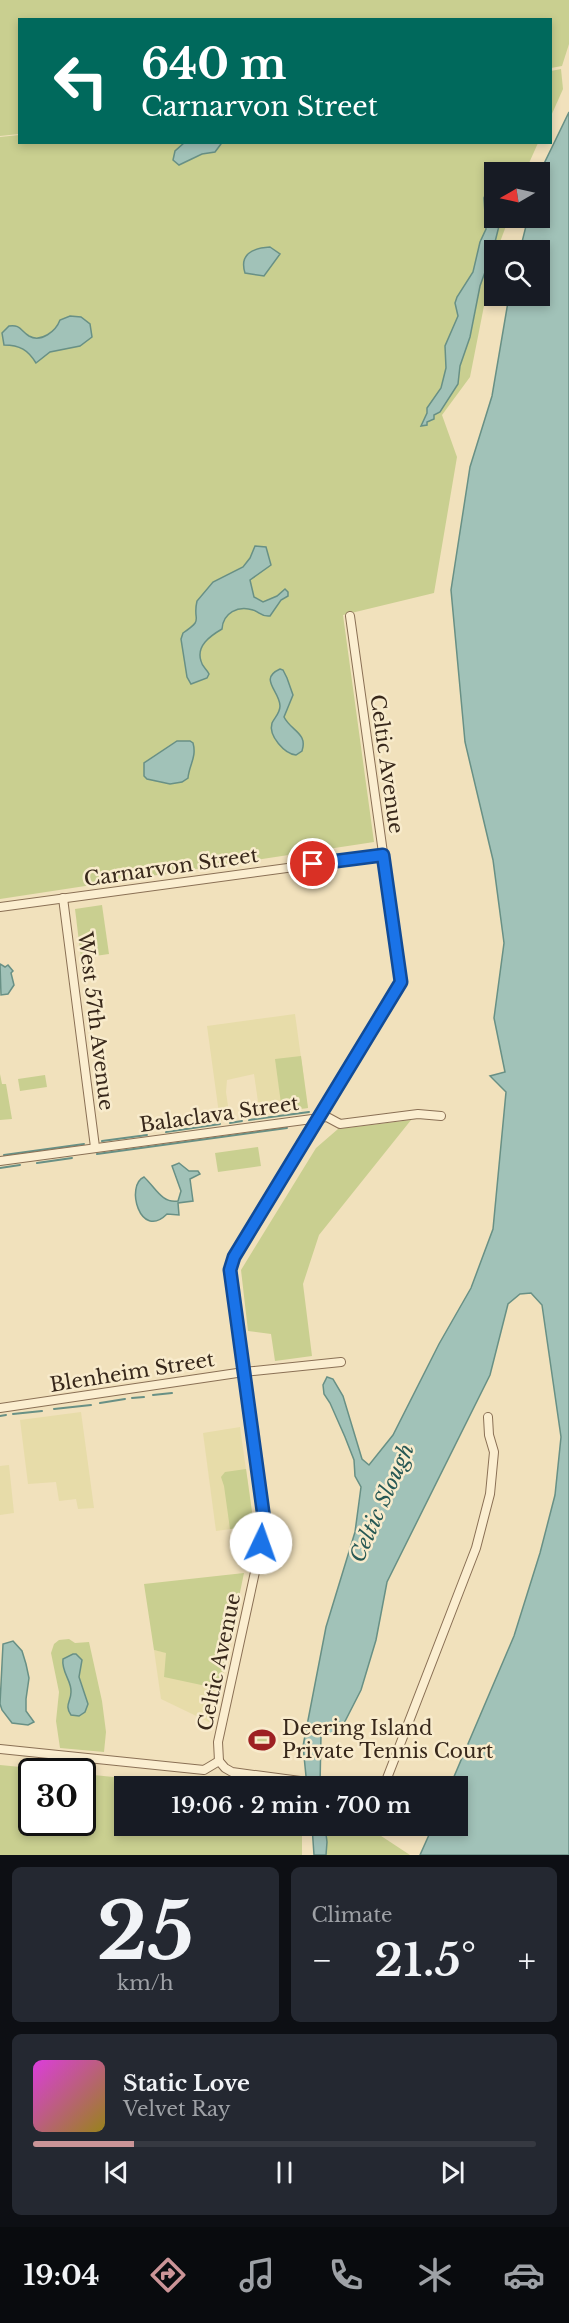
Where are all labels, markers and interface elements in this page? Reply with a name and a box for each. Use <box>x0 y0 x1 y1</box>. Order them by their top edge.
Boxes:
text: 640 m <box>141 38 287 90</box>
icon: left <box>42 42 120 120</box>
text: Carnarvon Street <box>141 90 378 123</box>
north arrow <box>484 162 550 228</box>
map controls <box>484 162 550 306</box>
button: search <box>484 240 550 306</box>
street label: Celtic Avenue <box>365 693 409 835</box>
pin <box>287 838 338 889</box>
street label: Carnarvon Street <box>82 843 260 891</box>
icon: arrive <box>296 847 329 880</box>
street label: West 57th Avenue <box>73 929 119 1112</box>
street label: Balaclava Street <box>138 1091 301 1137</box>
street label: Blenheim Street <box>48 1347 217 1397</box>
water label: Celtic Slough <box>344 1440 420 1566</box>
position arrow <box>229 1511 293 1575</box>
street label: Celtic Avenue <box>193 1591 245 1733</box>
place label: Deering Island Private Tennis Court <box>282 1716 494 1763</box>
sports icon: Deering Island Private Tennis Court <box>247 1725 277 1755</box>
speed limit sign: 30 <box>18 1758 96 1836</box>
text: 19:06 · 2 min · 700 m <box>171 1792 411 1819</box>
text: 25 <box>97 1883 194 1980</box>
text: Climate <box>312 1903 392 1927</box>
text: 21.5° <box>374 1932 476 1988</box>
text: − <box>312 1940 332 1981</box>
text: + <box>518 1940 536 1981</box>
text: km/h <box>117 1971 174 1995</box>
text: Static Love <box>123 2070 250 2097</box>
text: Velvet Ray <box>123 2097 231 2121</box>
icon: previous <box>100 2156 133 2189</box>
icon: pause <box>268 2156 301 2189</box>
icon: next <box>436 2156 469 2189</box>
icon: directions <box>147 2254 189 2296</box>
icon: music <box>236 2254 278 2296</box>
icon: phone <box>325 2254 367 2296</box>
icon: climate <box>414 2254 456 2296</box>
icon: car <box>503 2254 545 2296</box>
text: 19:04 <box>24 2259 100 2292</box>

